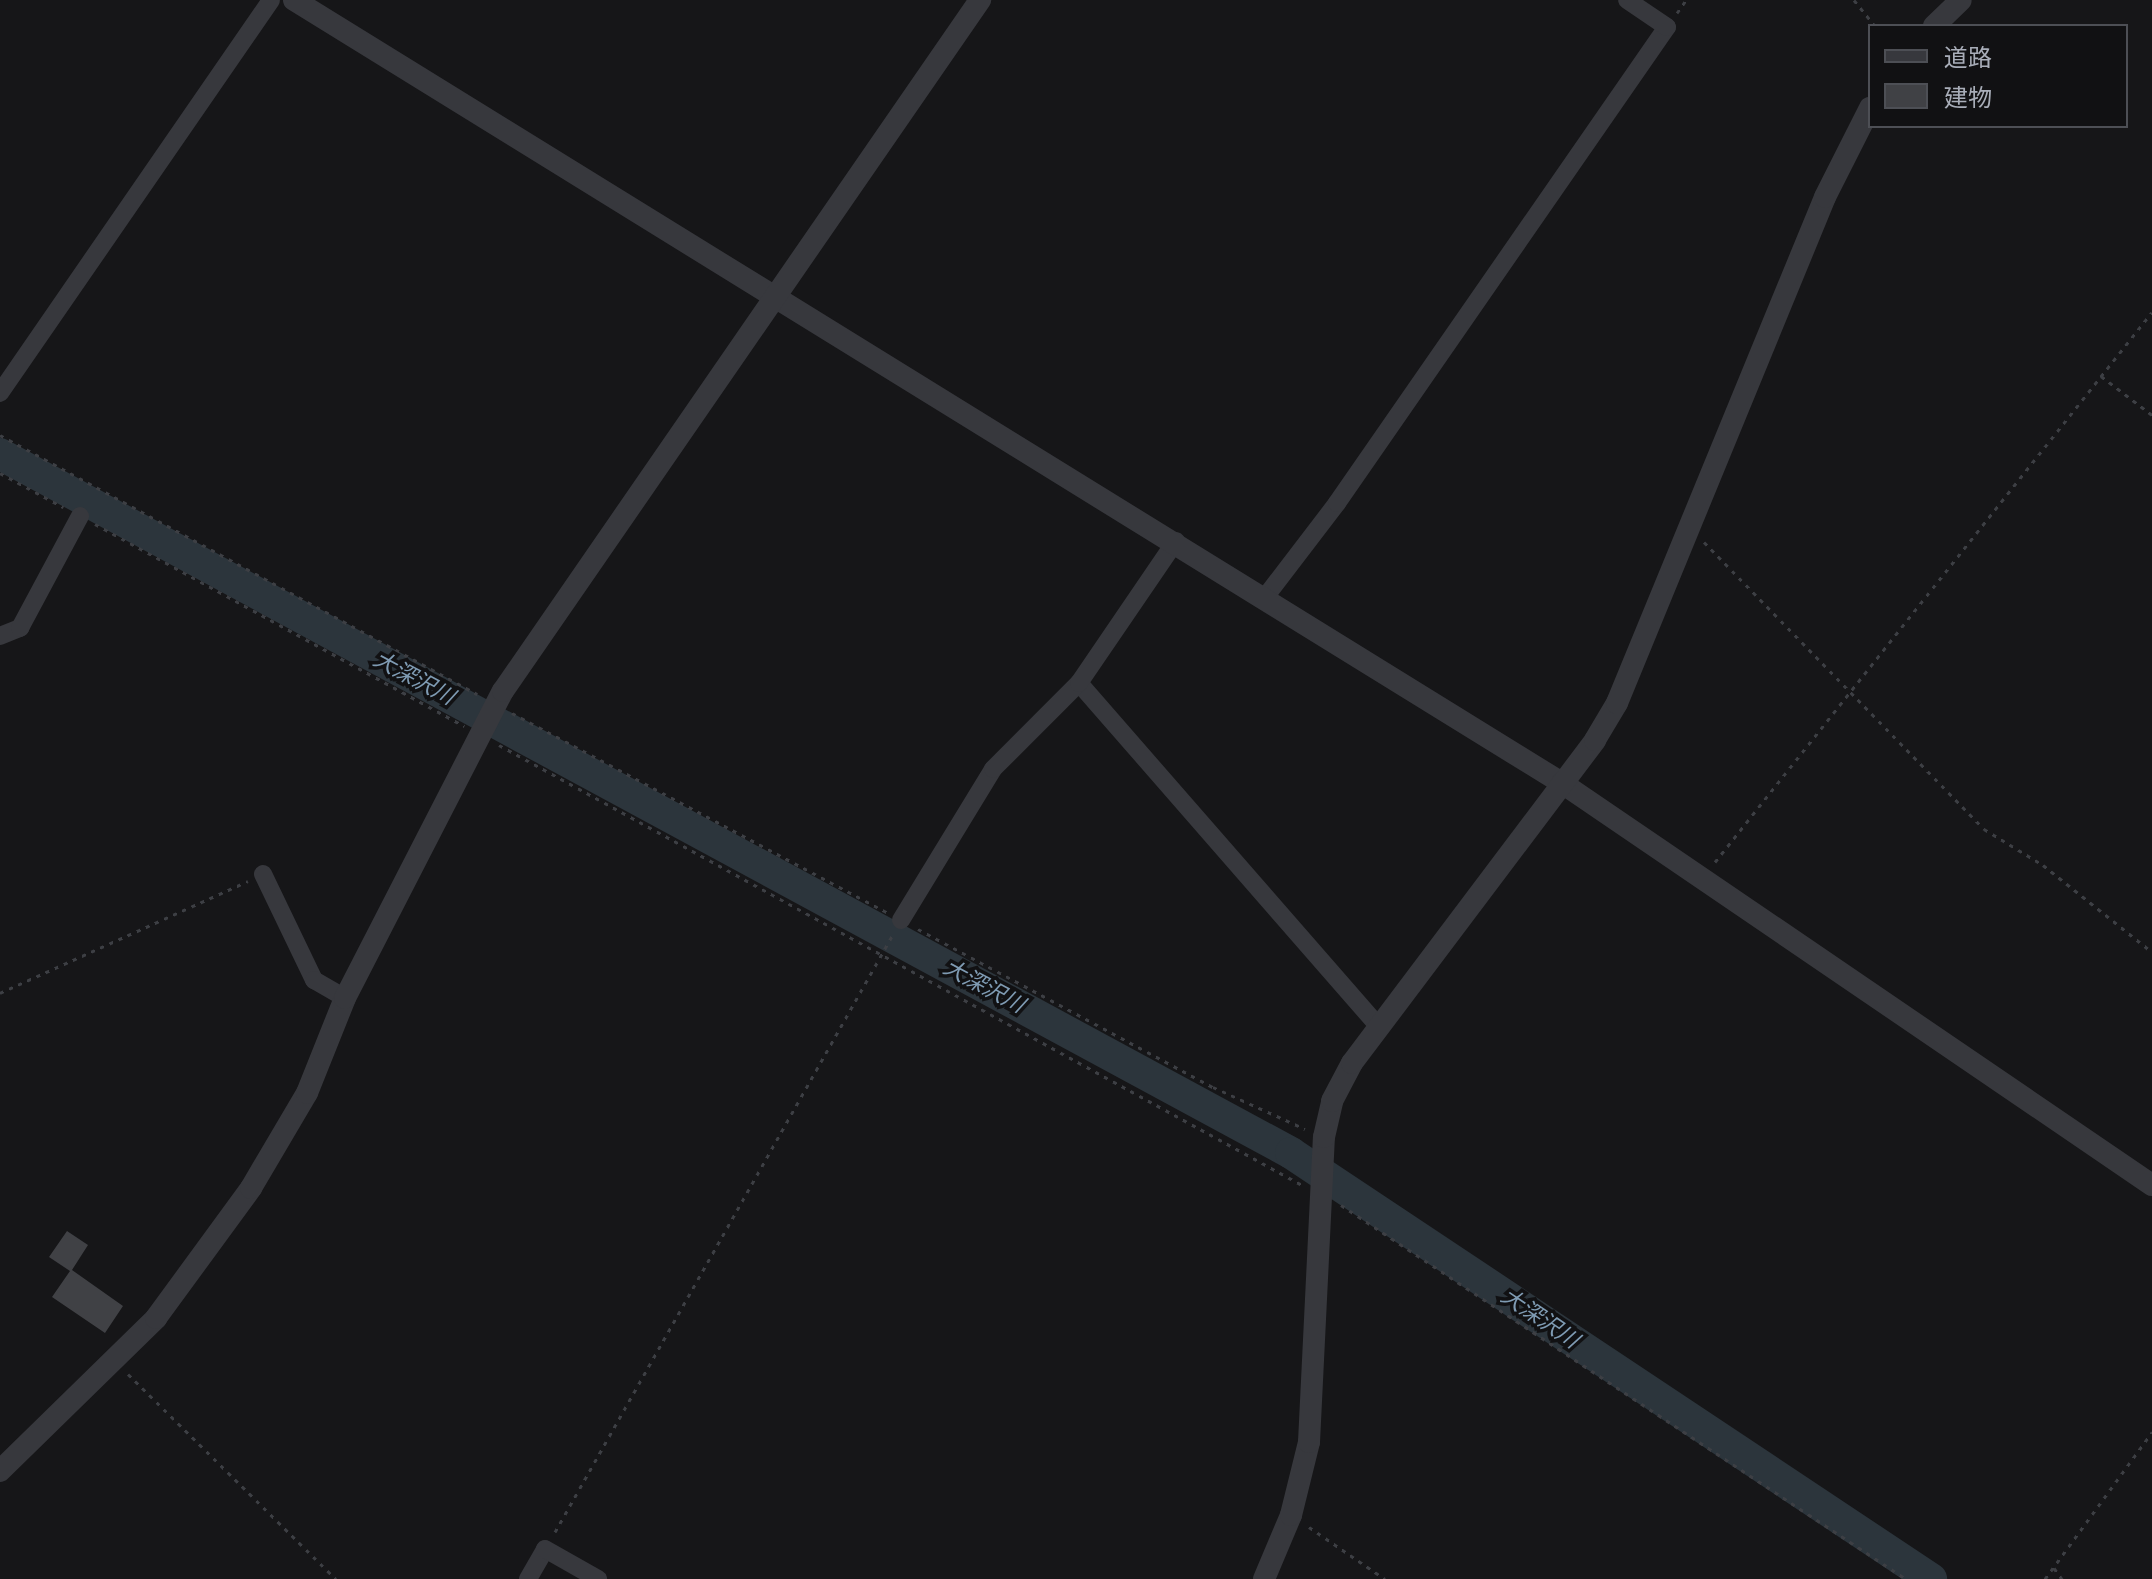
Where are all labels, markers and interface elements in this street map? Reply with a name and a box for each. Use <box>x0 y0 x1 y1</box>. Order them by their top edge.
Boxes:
legend <box>1868 24 2128 128</box>
text: 道路 <box>1944 39 1992 75</box>
text: 建物 <box>1944 79 1992 115</box>
water label: 大深沢川 <box>369 646 459 710</box>
water label: 大深沢川 <box>939 954 1029 1018</box>
water label: 大深沢川 <box>1496 1282 1584 1354</box>

